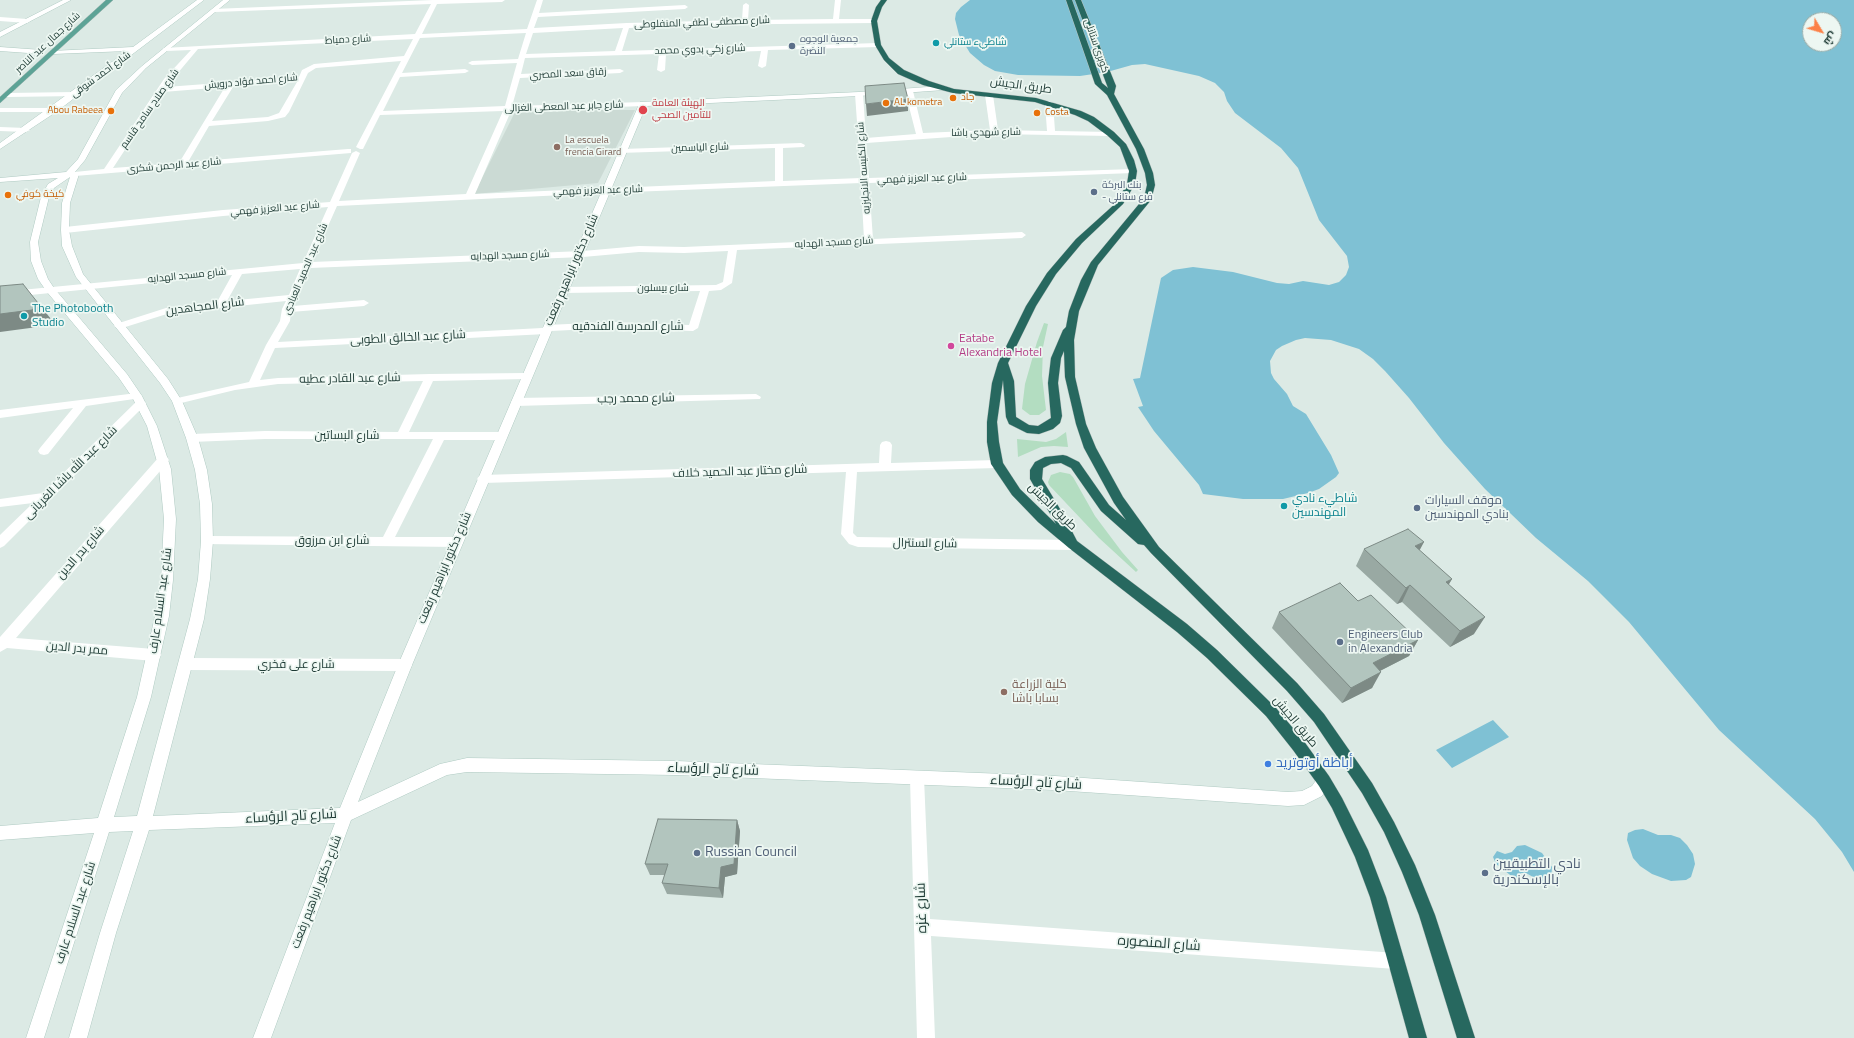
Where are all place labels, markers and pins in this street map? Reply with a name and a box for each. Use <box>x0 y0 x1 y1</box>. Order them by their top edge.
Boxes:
place label: جمعية الوجوه النضرة <box>800 34 858 58</box>
place label: شاطيء ستانلي <box>944 37 1006 49</box>
marker: شاطيء ستانلي <box>931 38 941 48</box>
marker: جمعية الوجوه النضرة <box>787 41 797 51</box>
place label: جاد <box>961 92 974 104</box>
marker: جاد <box>948 93 958 103</box>
place label: AL kometra <box>894 97 942 109</box>
place label: الهيئة العامة للتأمين الصحي <box>652 98 711 122</box>
marker: AL kometra <box>881 98 891 108</box>
marker: الهيئة العامة للتأمين الصحي <box>637 104 649 116</box>
place label: Abou Rabeea <box>47 105 103 117</box>
marker: Abou Rabeea <box>106 106 116 116</box>
place label: Costa <box>1045 107 1069 119</box>
marker: Costa <box>1032 108 1042 118</box>
place label: La escuela frencia Girard <box>565 135 621 158</box>
marker: La escuela frencia Girard <box>552 142 562 152</box>
place label: بنك البركة - فرع ستانلي <box>1102 180 1153 204</box>
marker: بنك البركة - فرع ستانلي <box>1089 187 1099 197</box>
place label: كيخة كوفي <box>16 189 64 201</box>
marker: كيخة كوفي <box>3 190 13 200</box>
place label: The Photobooth Studio <box>32 302 113 330</box>
marker: The Photobooth Studio <box>19 311 29 321</box>
place label: Eatabe Alexandria Hotel <box>959 332 1042 360</box>
marker: Eatabe Alexandria Hotel <box>946 341 956 351</box>
place label: شاطيء نادي المهندسين <box>1292 492 1357 520</box>
place label: موقف السيارات بنادي المهندسين <box>1425 494 1509 522</box>
marker: شاطيء نادي المهندسين <box>1279 501 1289 511</box>
marker: موقف السيارات بنادي المهندسين <box>1412 503 1422 513</box>
place label: Engineers Club in Alexandria <box>1348 628 1423 656</box>
marker: Engineers Club in Alexandria <box>1335 637 1345 647</box>
place label: كلية الزراعة بسابا باشا <box>1012 678 1067 706</box>
marker: كلية الزراعة بسابا باشا <box>999 687 1009 697</box>
place label: أباظة أوتوتريد <box>1276 756 1353 772</box>
marker: أباظة أوتوتريد <box>1263 759 1273 769</box>
place label: Russian Council <box>705 845 797 861</box>
marker: Russian Council <box>692 848 702 858</box>
place label: نادي التطبيقيين بالإسكندرية <box>1493 857 1581 890</box>
marker: نادي التطبيقيين بالإسكندرية <box>1480 868 1490 878</box>

